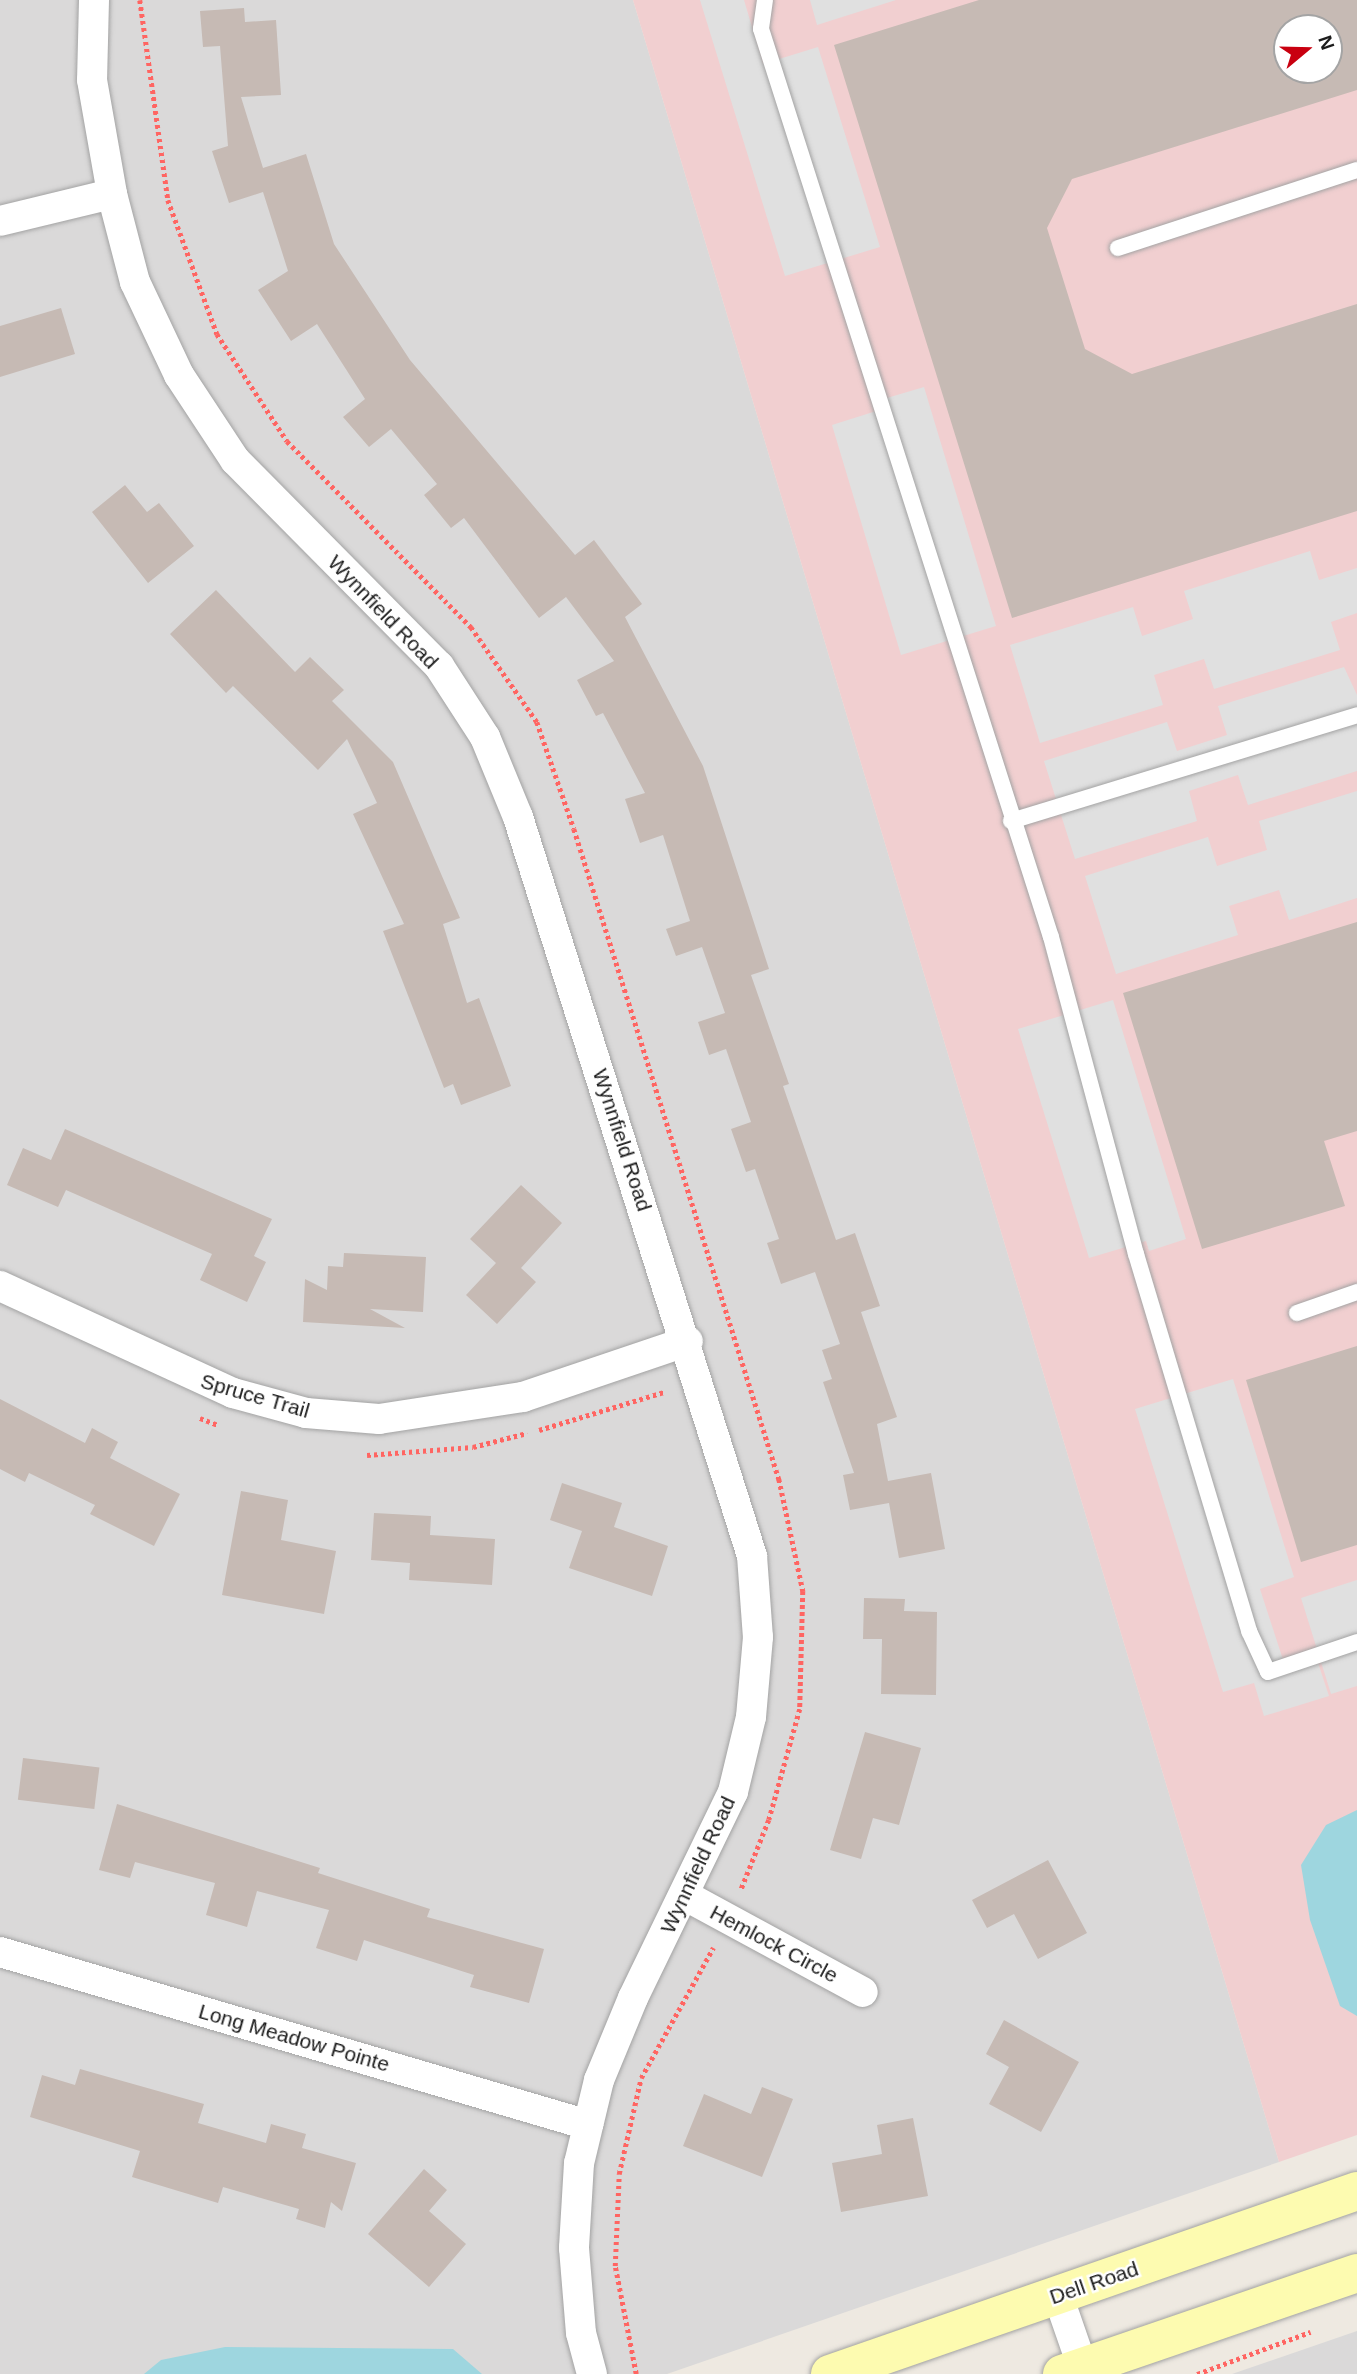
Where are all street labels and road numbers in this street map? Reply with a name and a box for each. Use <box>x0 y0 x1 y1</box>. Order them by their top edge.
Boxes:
street label: Wynnfield Road <box>323 550 443 674</box>
street label: Wynnfield Road <box>587 1066 657 1214</box>
street label: Spruce Trail <box>197 1368 313 1424</box>
street label: Wynnfield Road <box>655 1793 741 1937</box>
street label: Hemlock Circle <box>706 1900 842 1988</box>
street label: Long Meadow Pointe <box>196 1999 392 2077</box>
street label: Dell Road <box>1046 2256 1142 2310</box>

